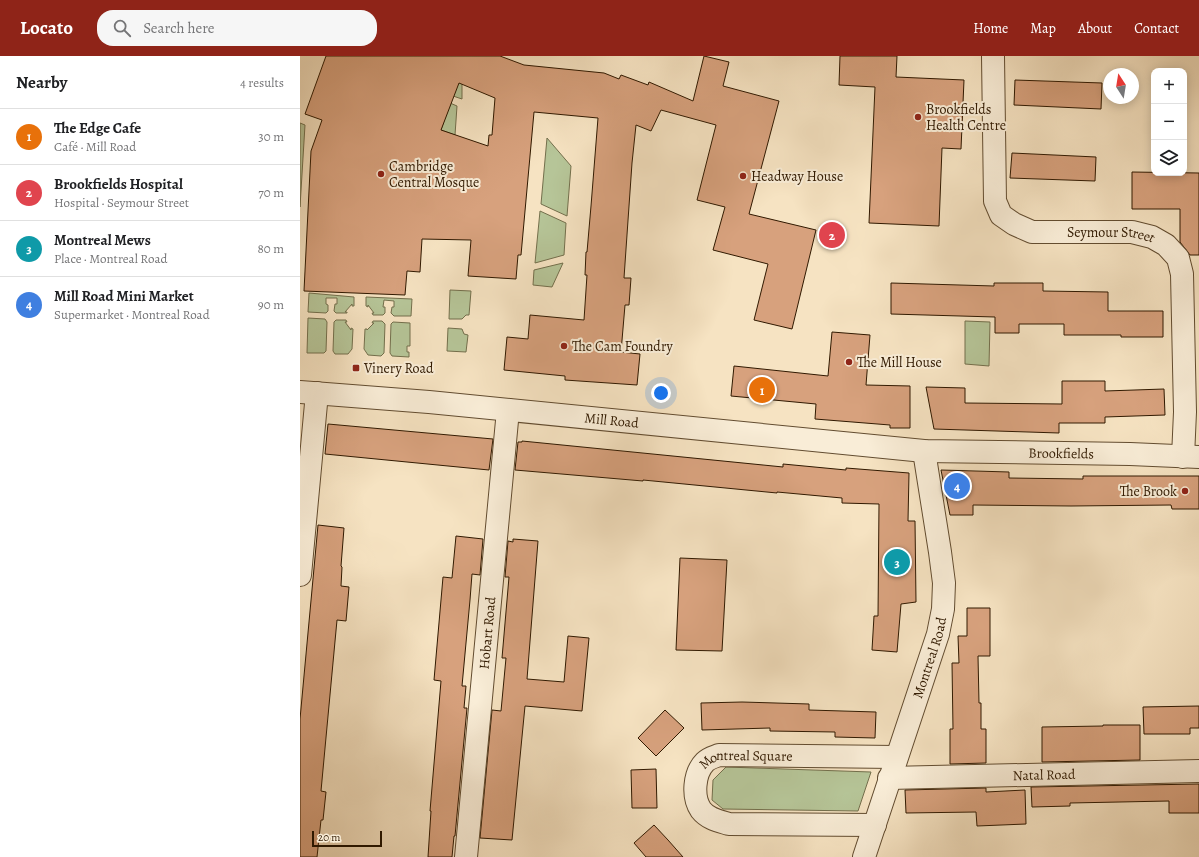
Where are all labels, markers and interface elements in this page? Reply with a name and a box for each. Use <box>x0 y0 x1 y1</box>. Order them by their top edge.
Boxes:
search box <box>97 10 377 46</box>
text: Locato <box>20 15 73 41</box>
icon: search <box>111 17 133 39</box>
text: Search here <box>143 18 215 38</box>
text: Home <box>973 19 1008 38</box>
text: Map <box>1030 19 1056 38</box>
text: About <box>1078 19 1112 38</box>
text: Contact <box>1134 19 1179 38</box>
north arrow <box>1103 68 1139 104</box>
map controls <box>1151 68 1187 176</box>
button: + <box>1151 68 1187 104</box>
text: Nearby <box>16 71 67 94</box>
text: 4 results <box>240 74 284 91</box>
place label: Brookfields Health Centre <box>926 100 1006 135</box>
button: − <box>1151 104 1187 140</box>
marker: Brookfields Health Centre <box>913 112 923 122</box>
text: The Edge Cafe <box>54 118 141 138</box>
text: 1 <box>27 128 31 145</box>
text: 30 m <box>258 128 284 145</box>
text: Café · Mill Road <box>54 138 136 155</box>
button: layers <box>1151 140 1187 176</box>
place label: Cambridge Central Mosque <box>389 157 479 192</box>
place label: Headway House <box>751 167 843 186</box>
marker: Cambridge Central Mosque <box>376 169 386 179</box>
marker: Headway House <box>738 171 748 181</box>
text: Brookfields Hospital <box>54 174 183 194</box>
text: 2 <box>26 184 32 201</box>
text: 70 m <box>258 184 284 201</box>
text: Hospital · Seymour Street <box>54 194 189 211</box>
pin: 2 <box>819 220 845 250</box>
street label: Seymour Street <box>1067 223 1160 247</box>
text: Montreal Mews <box>54 230 151 250</box>
text: 3 <box>26 240 32 257</box>
text: 80 m <box>257 240 284 257</box>
text: Place · Montreal Road <box>54 250 167 267</box>
text: Mill Road Mini Market <box>54 286 194 306</box>
text: 4 <box>26 296 32 313</box>
text: 90 m <box>258 296 284 313</box>
text: Supermarket · Montreal Road <box>54 306 210 323</box>
place label: The Cam Foundry <box>572 337 673 356</box>
marker: The Cam Foundry <box>559 341 569 351</box>
place label: The Mill House <box>857 353 942 372</box>
marker: The Mill House <box>844 357 854 367</box>
place label: Vinery Road <box>363 359 434 378</box>
marker: Vinery Road <box>351 363 361 373</box>
pin: 1 <box>749 375 775 405</box>
your location <box>651 383 671 403</box>
street label: Mill Road <box>584 408 640 432</box>
street label: Brookfields <box>1028 443 1094 463</box>
pin: 4 <box>944 471 970 501</box>
place label: The Brook <box>1120 482 1177 501</box>
marker: The Brook <box>1180 486 1190 496</box>
pin: 3 <box>884 547 910 577</box>
street label: Hobart Road <box>474 595 500 670</box>
street label: Montreal Road <box>908 615 951 701</box>
street label: Montreal Square <box>694 745 793 773</box>
street label: Natal Road <box>1012 764 1076 785</box>
scale bar <box>312 829 382 848</box>
text: 20 m <box>318 830 340 845</box>

